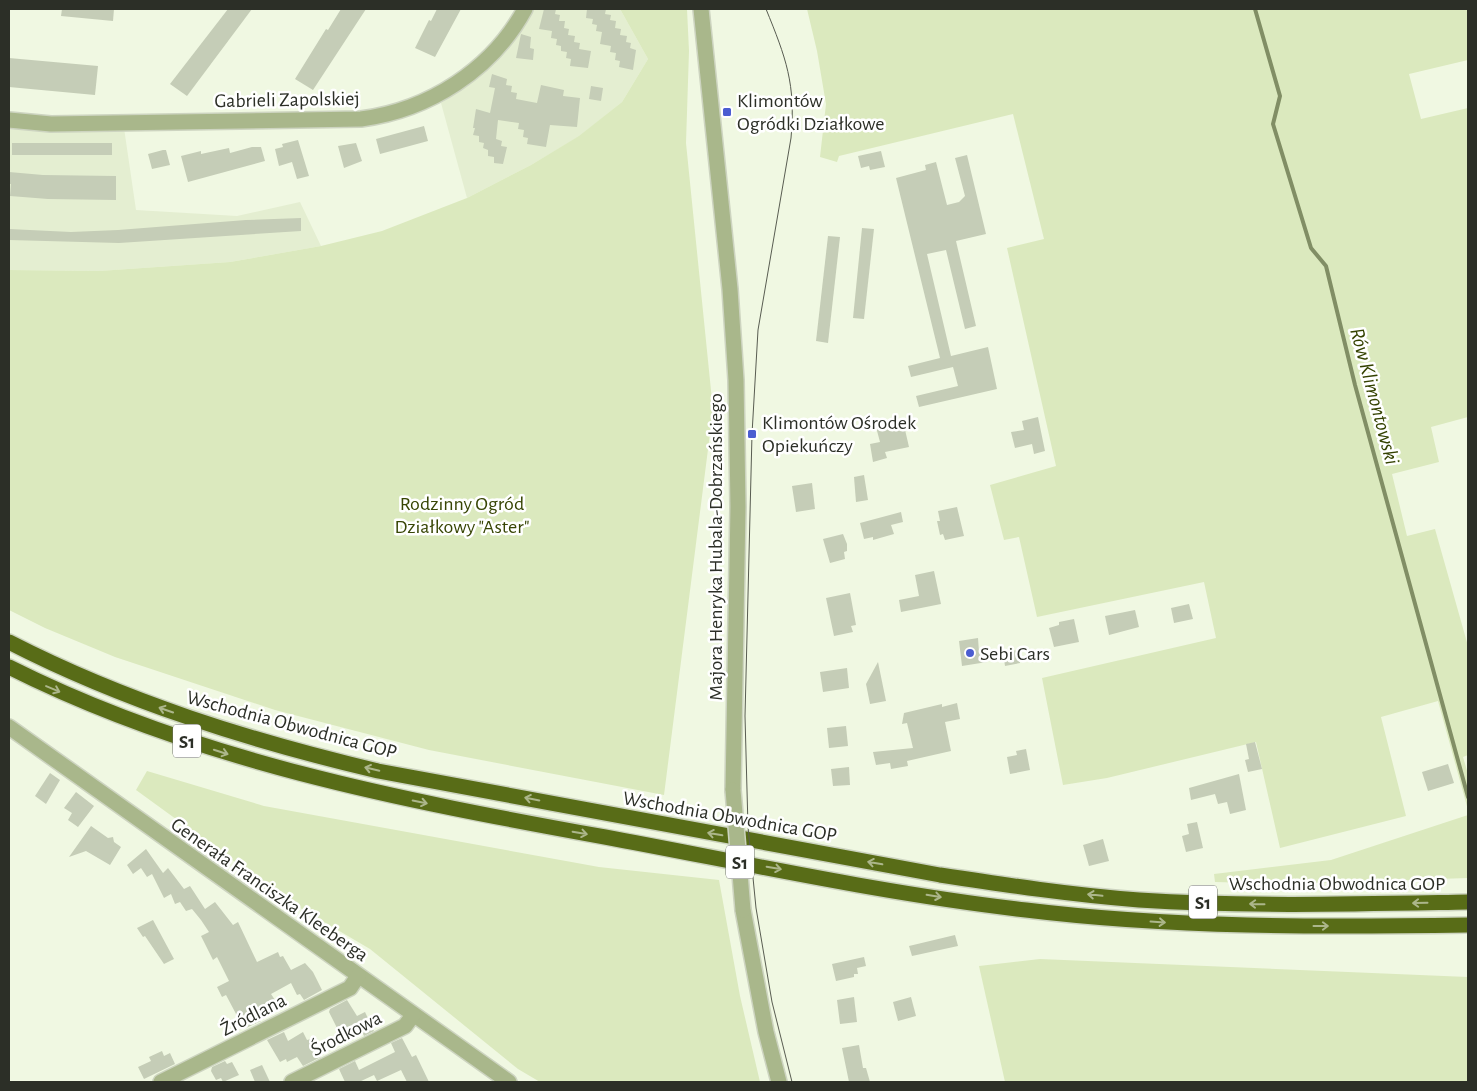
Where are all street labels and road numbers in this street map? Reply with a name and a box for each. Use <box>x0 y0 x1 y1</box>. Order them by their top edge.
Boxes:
street label: Gabrieli Zapolskiej <box>214 89 360 111</box>
street label: Majora Henryka Hubala-Dobrzańskiego <box>706 393 726 701</box>
street label: Wschodnia Obwodnica GOP <box>185 687 399 763</box>
road number: S1 <box>173 724 201 758</box>
street label: Wschodnia Obwodnica GOP <box>621 788 838 846</box>
street label: Generała Franciszka Kleeberga <box>167 814 372 966</box>
road number: S1 <box>726 846 754 879</box>
street label: Wschodnia Obwodnica GOP <box>1229 874 1445 894</box>
road number: S1 <box>1189 886 1217 919</box>
street label: Źródlana <box>217 989 290 1040</box>
street label: Środkowa <box>307 1007 385 1060</box>

